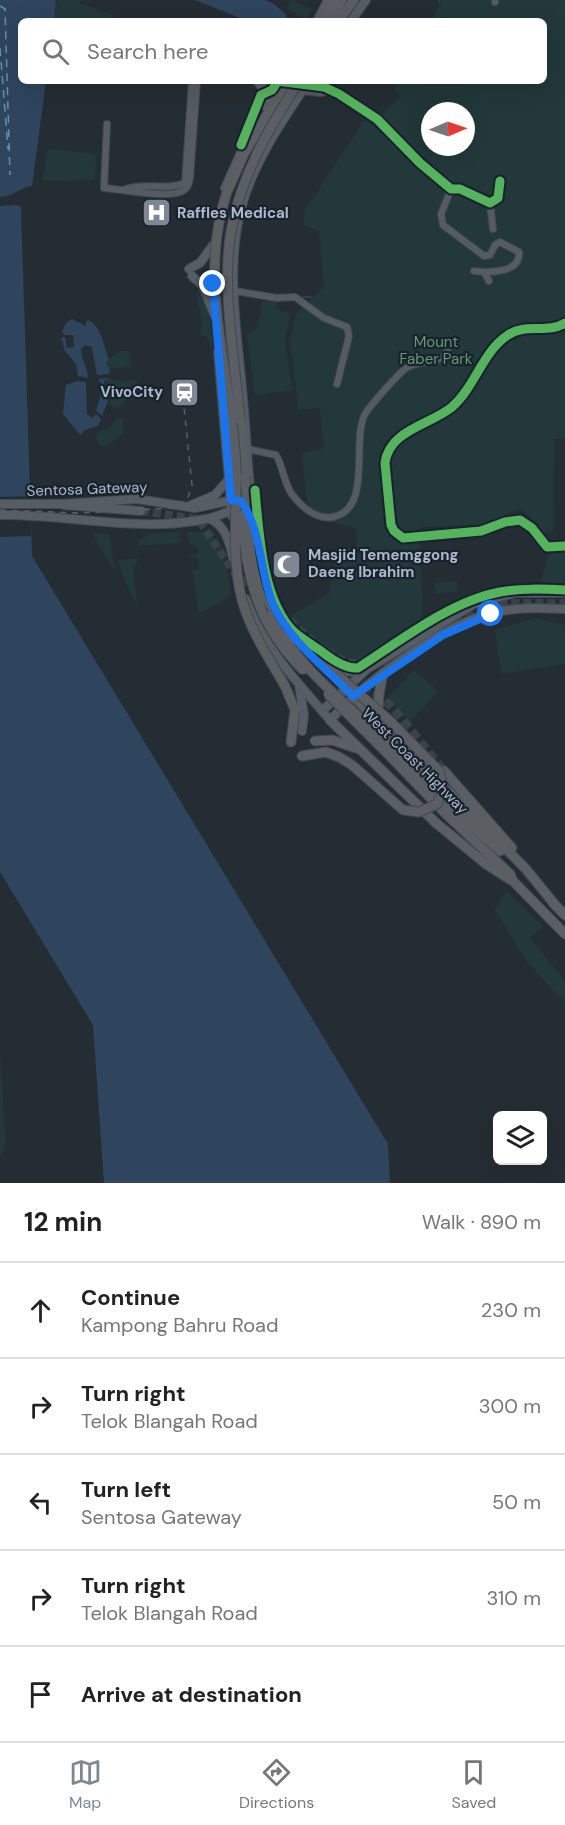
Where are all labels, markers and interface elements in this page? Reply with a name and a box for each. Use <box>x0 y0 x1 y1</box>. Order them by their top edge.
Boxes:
search box <box>18 18 547 84</box>
icon: search <box>39 35 72 68</box>
text: Search here <box>87 37 208 66</box>
north arrow <box>421 102 475 156</box>
hospital icon: Raffles Medical <box>140 197 172 229</box>
place label: Raffles Medical <box>177 203 289 223</box>
route end <box>199 270 225 296</box>
park label: Mount Faber Park <box>400 332 473 369</box>
station icon: VivoCity <box>168 376 200 408</box>
place label: VivoCity <box>100 382 163 402</box>
street label: Sentosa Gateway <box>26 477 148 501</box>
place label: Masjid Tememggong Daeng Ibrahim <box>308 545 459 582</box>
mosque icon: Masjid Tememggong Daeng Ibrahim <box>271 548 303 580</box>
route start <box>477 600 503 626</box>
street label: West Coast Highway <box>358 704 473 819</box>
map controls <box>493 1111 547 1165</box>
button: layers <box>493 1111 547 1165</box>
text: 12 min <box>24 1205 102 1239</box>
text: Walk · 890 m <box>422 1209 541 1235</box>
text: Continue <box>81 1283 180 1312</box>
icon: ahead <box>24 1294 57 1327</box>
text: 230 m <box>481 1297 541 1323</box>
text: Kampong Bahru Road <box>81 1312 278 1338</box>
text: Turn right <box>81 1379 186 1408</box>
icon: right <box>24 1390 57 1423</box>
text: 300 m <box>479 1393 541 1419</box>
text: Telok Blangah Road <box>81 1408 258 1434</box>
text: Turn left <box>81 1475 171 1504</box>
icon: left <box>24 1486 57 1519</box>
text: 50 m <box>492 1489 541 1515</box>
text: Sentosa Gateway <box>81 1504 242 1530</box>
text: Turn right <box>81 1571 186 1600</box>
icon: right <box>24 1582 57 1615</box>
text: 310 m <box>486 1585 541 1611</box>
text: Telok Blangah Road <box>81 1600 258 1626</box>
icon: arrive <box>24 1678 57 1711</box>
text: Arrive at destination <box>81 1680 302 1709</box>
tab: Map <box>69 1756 102 1813</box>
tab: Directions <box>239 1756 314 1813</box>
tab: Saved <box>452 1756 496 1813</box>

